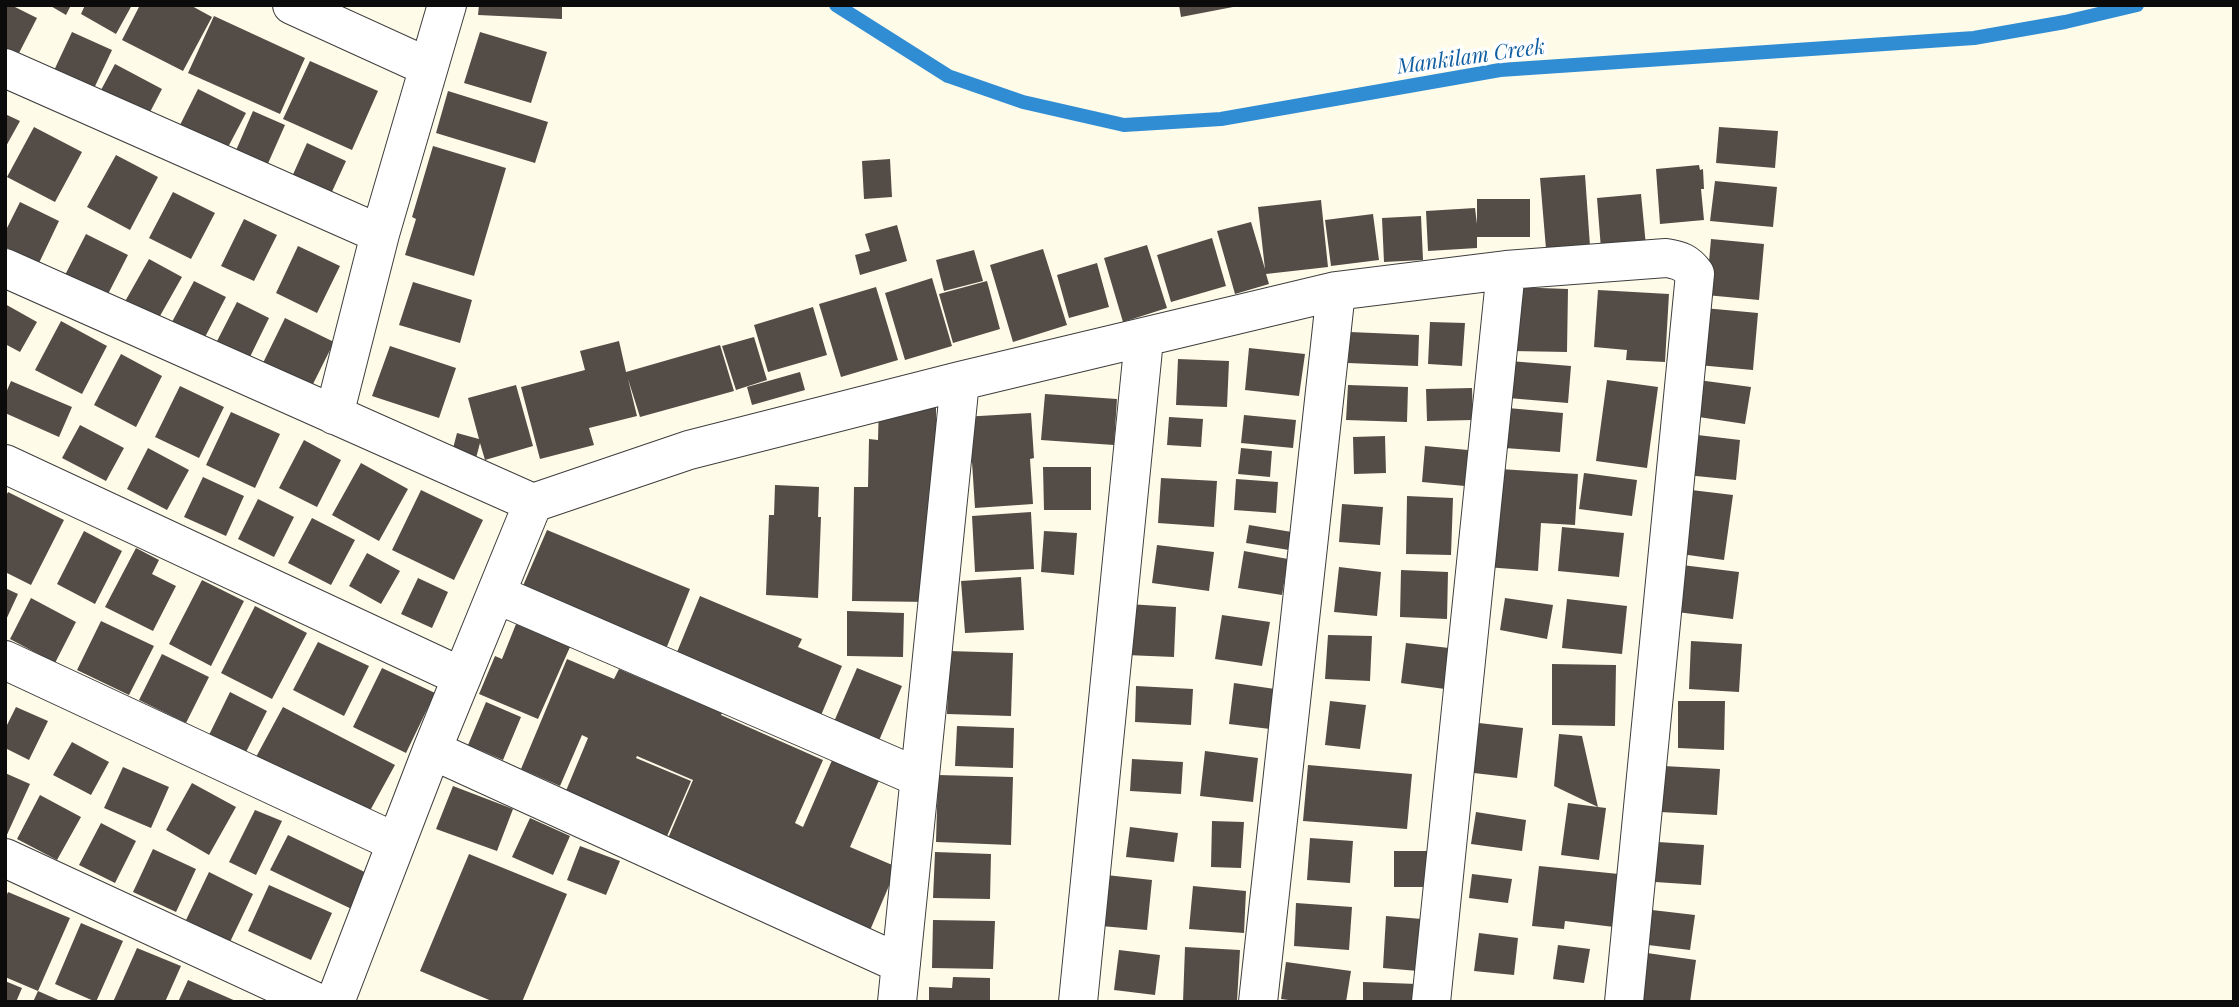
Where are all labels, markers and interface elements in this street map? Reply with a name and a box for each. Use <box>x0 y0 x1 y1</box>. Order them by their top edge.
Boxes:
water label: Mankilam Creek <box>1396 34 1546 80</box>

